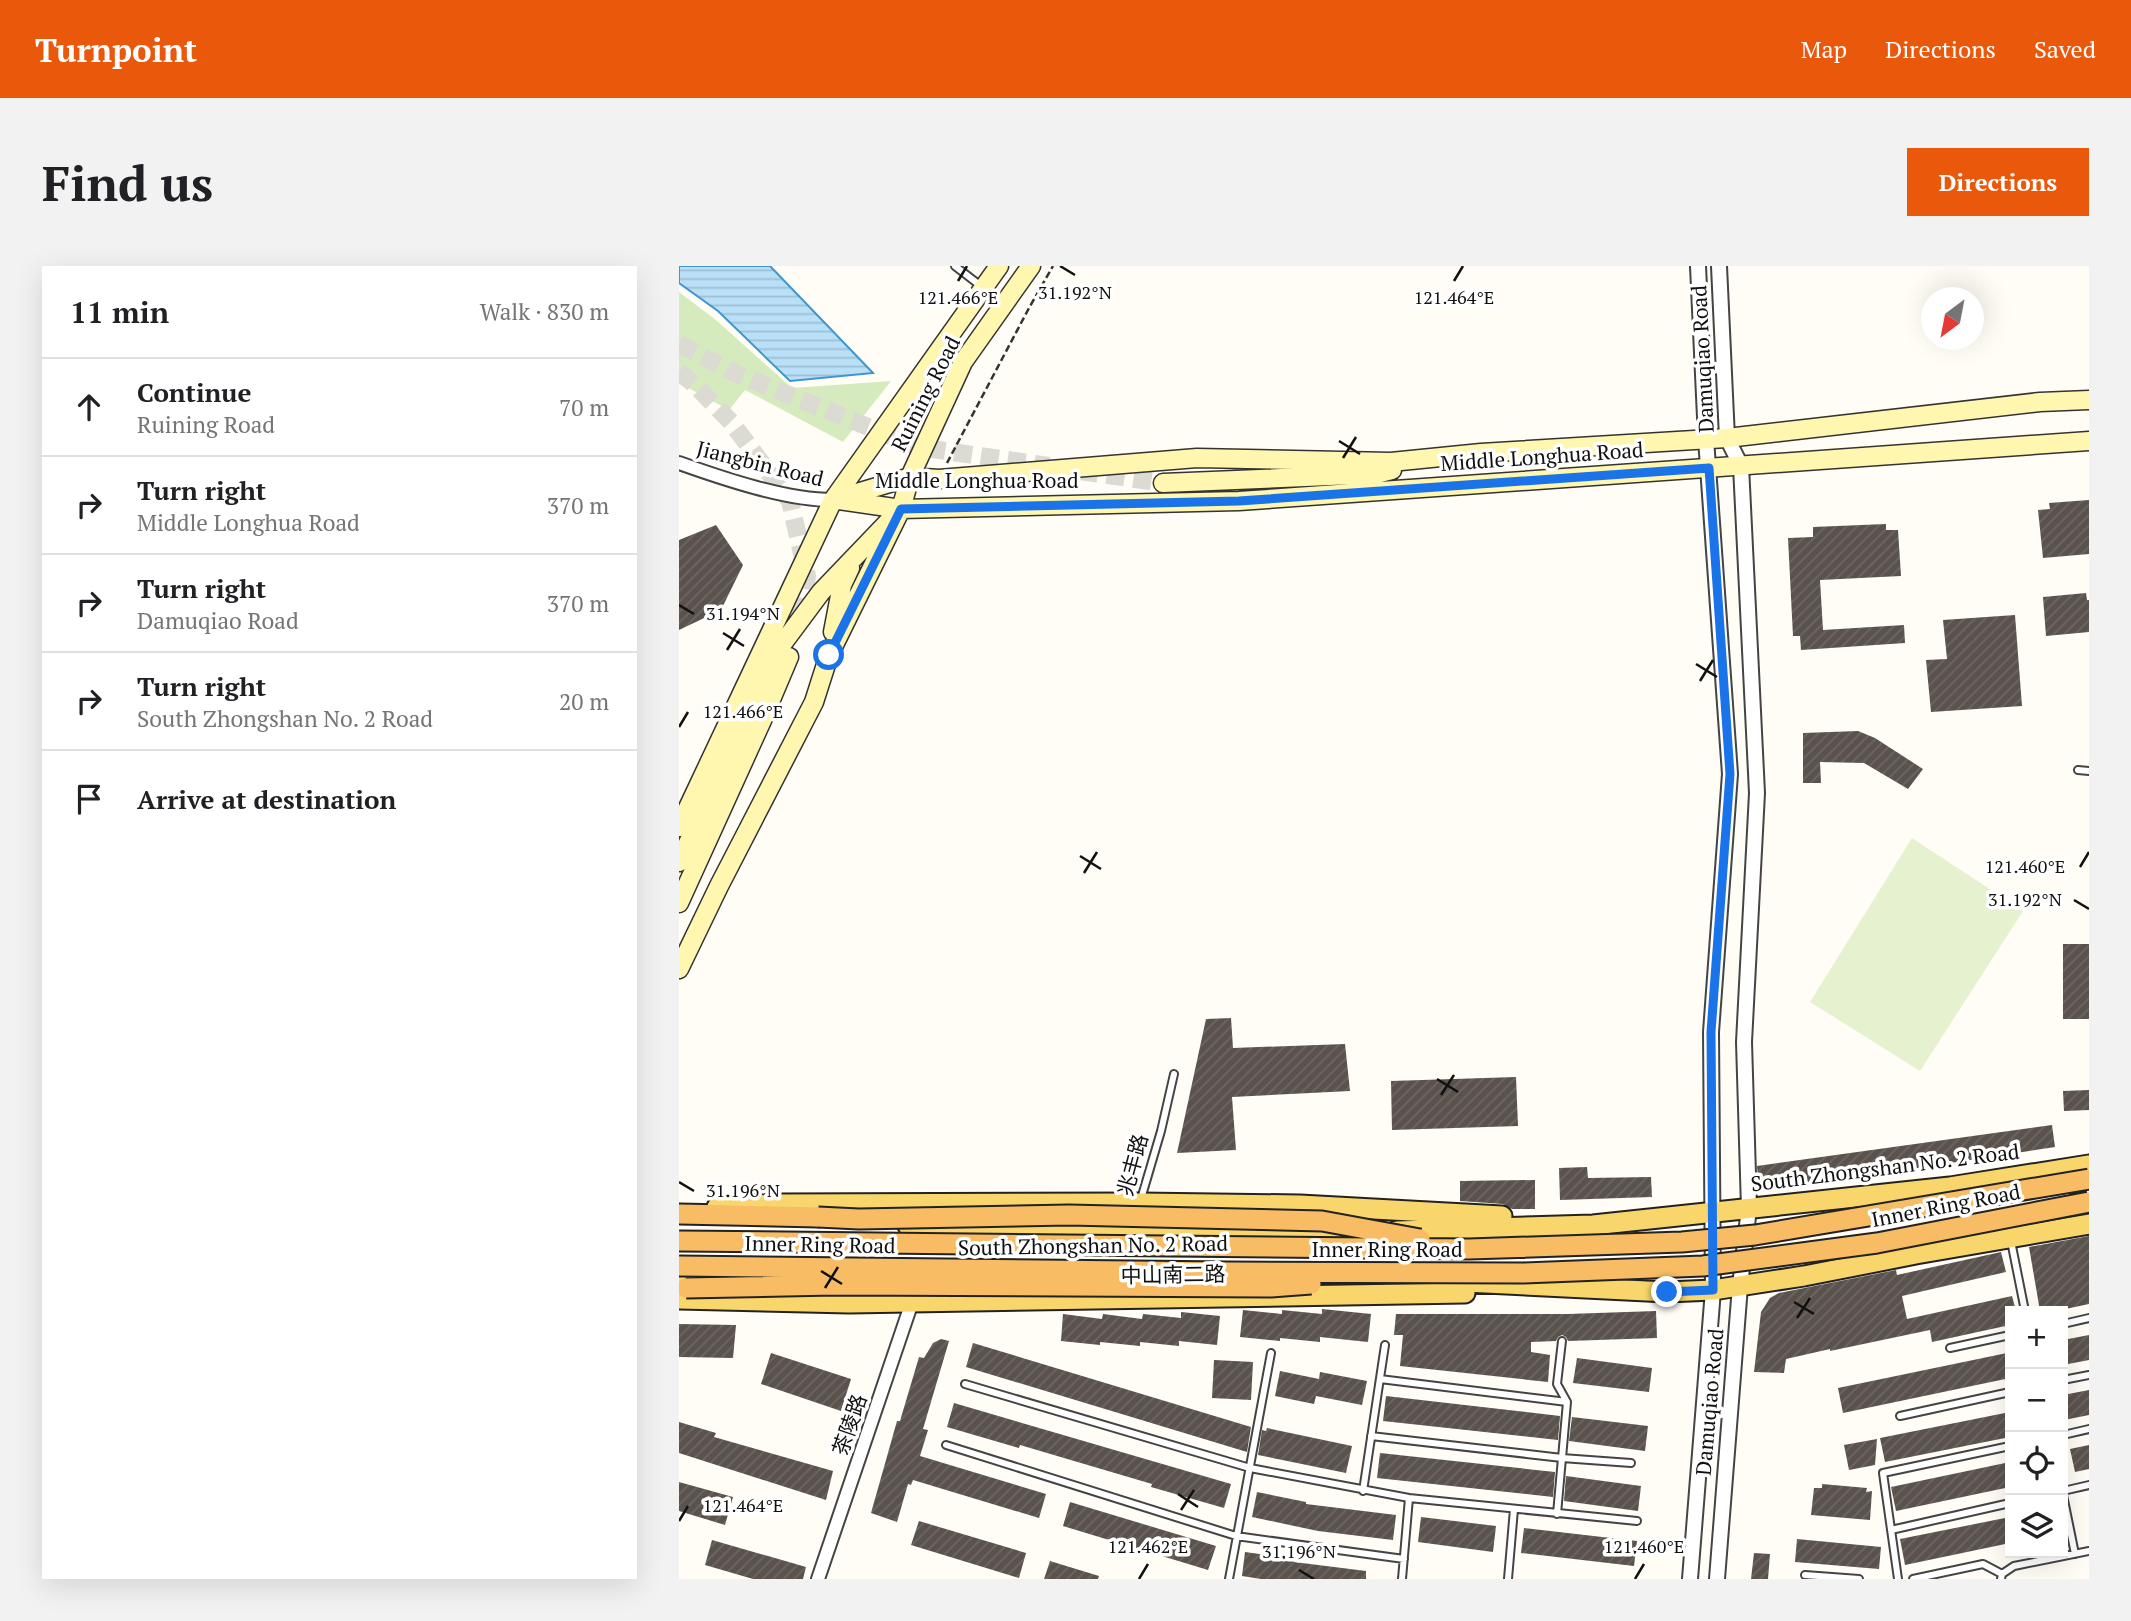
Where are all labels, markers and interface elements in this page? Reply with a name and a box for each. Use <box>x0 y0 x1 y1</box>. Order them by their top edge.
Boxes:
text: Turnpoint <box>35 28 197 71</box>
text: Map <box>1801 33 1847 65</box>
text: Directions <box>1885 33 1996 65</box>
text: Saved <box>2034 33 2096 65</box>
button: Directions <box>1907 148 2089 216</box>
text: Find us <box>42 150 213 215</box>
text: 31.192°N <box>1038 280 1112 304</box>
street label: Damuqiao Road <box>1684 284 1720 434</box>
text: 121.466°E <box>918 285 998 309</box>
text: 121.464°E <box>1414 285 1494 309</box>
north arrow <box>1921 287 1984 350</box>
text: 11 min <box>70 292 169 332</box>
text: Walk · 830 m <box>480 296 609 327</box>
street label: Ruining Road <box>884 331 966 456</box>
text: Continue <box>137 375 251 409</box>
icon: ahead <box>70 388 108 426</box>
text: 70 m <box>559 392 609 423</box>
text: Ruining Road <box>137 409 275 440</box>
street label: Jiangbin Road <box>694 434 827 492</box>
street label: Middle Longhua Road <box>1439 435 1645 477</box>
street label: Middle Longhua Road <box>875 466 1079 494</box>
text: Turn right <box>137 473 266 507</box>
icon: right <box>70 486 108 524</box>
text: 370 m <box>547 490 609 521</box>
text: Middle Longhua Road <box>137 507 360 538</box>
text: Turn right <box>137 571 266 605</box>
icon: right <box>70 584 108 622</box>
text: 370 m <box>547 588 609 619</box>
text: 31.194°N <box>706 601 780 625</box>
text: Damuqiao Road <box>137 605 299 636</box>
route start <box>813 639 844 670</box>
text: Turn right <box>137 669 266 703</box>
icon: right <box>70 682 108 720</box>
text: 20 m <box>559 686 609 717</box>
text: 121.466°E <box>703 699 783 723</box>
text: South Zhongshan No. 2 Road <box>137 703 433 734</box>
icon: arrive <box>70 780 108 818</box>
text: Arrive at destination <box>137 782 396 816</box>
text: 121.460°E <box>1985 854 2065 878</box>
text: 31.192°N <box>1988 887 2062 911</box>
street label: 兆丰路 <box>1110 1131 1154 1199</box>
street label: South Zhongshan No. 2 Road <box>1749 1137 2021 1197</box>
street label: Inner Ring Road <box>1869 1177 2023 1233</box>
text: 31.196°N <box>706 1178 780 1202</box>
street label: Inner Ring Road <box>744 1229 896 1259</box>
street label: South Zhongshan No. 2 Road <box>958 1229 1229 1261</box>
street label: Inner Ring Road <box>1311 1235 1463 1263</box>
street label: 中山南二路 <box>1120 1259 1226 1289</box>
route end <box>1651 1276 1682 1307</box>
map controls <box>2005 1306 2068 1558</box>
button: + <box>2005 1306 2068 1369</box>
street label: Damuqiao Road <box>1689 1327 1729 1477</box>
button: − <box>2005 1369 2068 1432</box>
street label: 茶陵路 <box>826 1390 873 1459</box>
button: locate <box>2005 1432 2068 1495</box>
text: 121.464°E <box>703 1493 783 1517</box>
button: layers <box>2005 1495 2068 1558</box>
text: 121.462°E <box>1108 1534 1188 1558</box>
text: 121.460°E <box>1604 1534 1684 1558</box>
text: 31.196°N <box>1262 1539 1336 1563</box>

